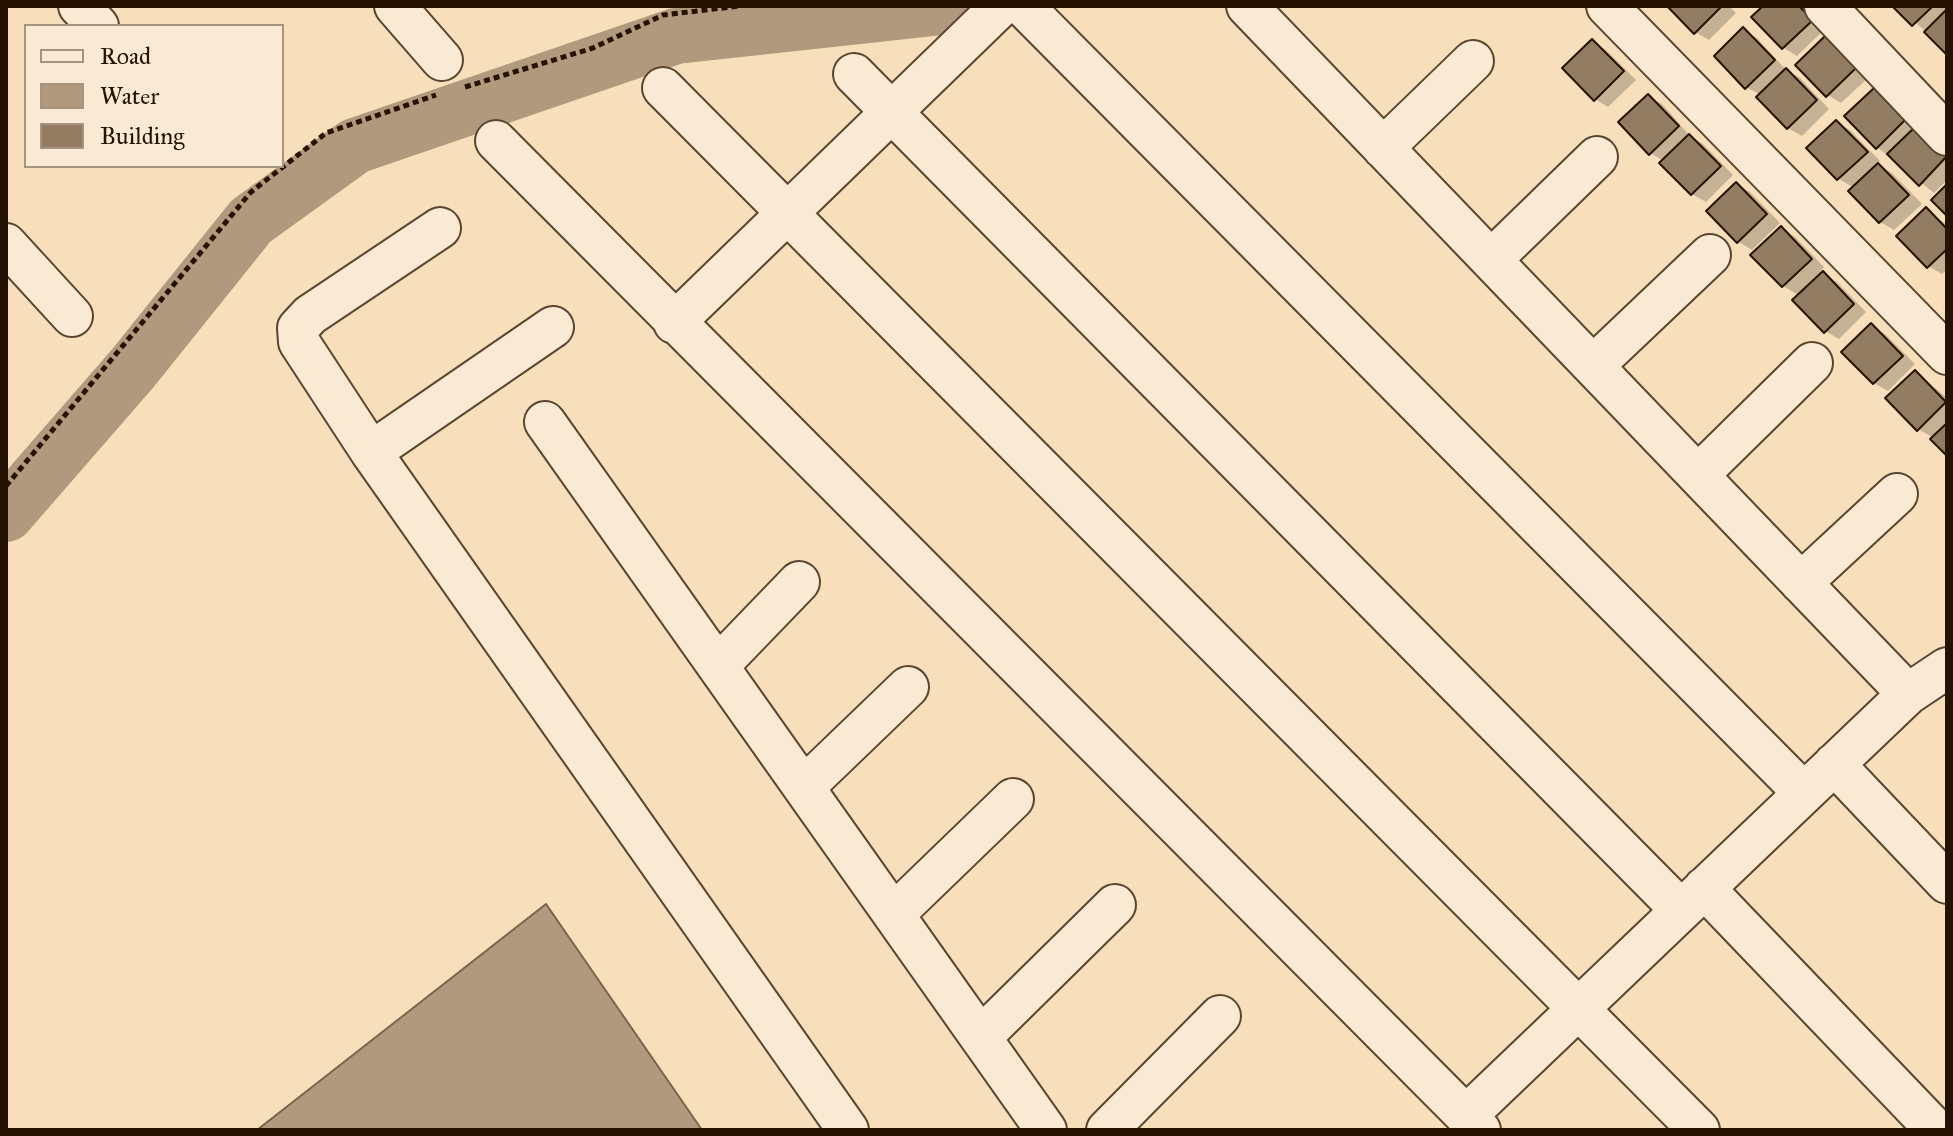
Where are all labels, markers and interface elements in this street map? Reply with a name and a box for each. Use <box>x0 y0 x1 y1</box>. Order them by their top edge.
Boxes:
legend <box>24 24 284 168</box>
text: Road <box>100 41 151 71</box>
text: Water <box>100 81 159 111</box>
text: Building <box>100 121 185 151</box>

